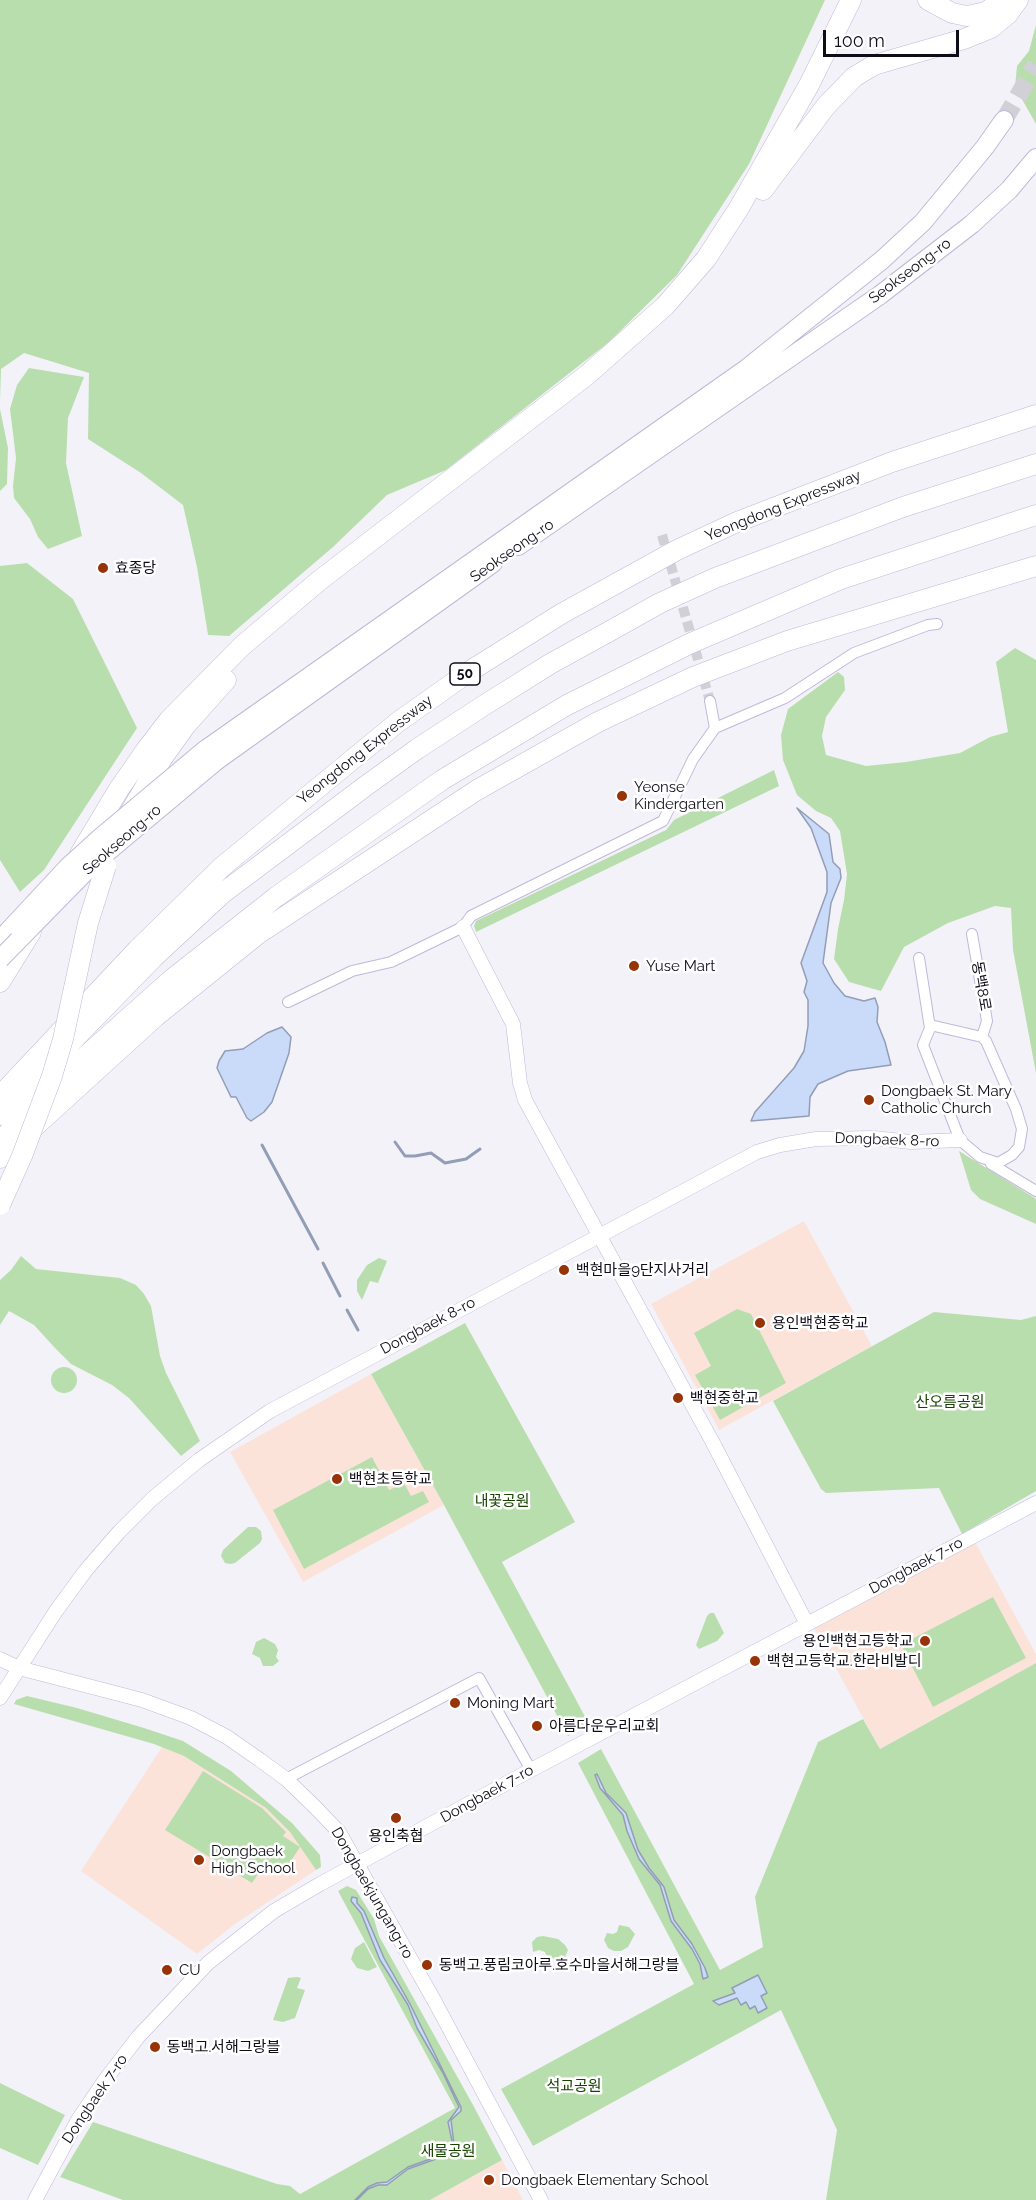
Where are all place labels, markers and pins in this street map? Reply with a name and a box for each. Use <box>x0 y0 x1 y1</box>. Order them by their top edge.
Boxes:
place label: 효종당 <box>115 559 156 577</box>
marker: 효종당 <box>96 561 110 575</box>
place label: Yeonse Kindergarten <box>634 778 724 813</box>
marker: Yeonse Kindergarten <box>615 789 629 803</box>
place label: Yuse Mart <box>646 957 715 975</box>
marker: Yuse Mart <box>627 959 641 973</box>
place label: Dongbaek St. Mary Catholic Church <box>881 1082 1012 1117</box>
marker: Dongbaek St. Mary Catholic Church <box>862 1093 876 1107</box>
place label: 백현마을9단지사거리 <box>576 1261 709 1279</box>
marker: 백현마을9단지사거리 <box>557 1263 571 1277</box>
place label: 용인백현중학교 <box>772 1314 869 1332</box>
marker: 용인백현중학교 <box>753 1316 767 1330</box>
place label: 백현중학교 <box>690 1389 759 1407</box>
marker: 백현중학교 <box>671 1391 685 1405</box>
place label: 백현초등학교 <box>349 1470 432 1488</box>
marker: 백현초등학교 <box>330 1472 344 1486</box>
place label: 용인백현고등학교 <box>803 1632 913 1650</box>
marker: 용인백현고등학교 <box>918 1634 932 1648</box>
place label: 백현고등학교.한라비발디 <box>767 1652 922 1670</box>
marker: 백현고등학교.한라비발디 <box>748 1654 762 1668</box>
place label: Moning Mart <box>467 1694 554 1712</box>
marker: Moning Mart <box>448 1696 462 1710</box>
place label: 아름다운우리교회 <box>549 1717 659 1735</box>
marker: 아름다운우리교회 <box>530 1719 544 1733</box>
marker: 용인축협 <box>389 1811 403 1825</box>
place label: 용인축협 <box>368 1827 424 1845</box>
place label: Dongbaek High School <box>211 1842 295 1877</box>
marker: Dongbaek High School <box>192 1853 206 1867</box>
place label: 동백고.풍림코아루.호수마을서해그랑블 <box>439 1956 679 1974</box>
marker: 동백고.풍림코아루.호수마을서해그랑블 <box>420 1958 434 1972</box>
place label: CU <box>179 1961 201 1979</box>
marker: CU <box>160 1963 174 1977</box>
place label: 동백고.서해그랑블 <box>167 2038 280 2056</box>
marker: 동백고.서해그랑블 <box>148 2040 162 2054</box>
place label: Dongbaek Elementary School <box>501 2171 708 2189</box>
marker: Dongbaek Elementary School <box>482 2173 496 2187</box>

